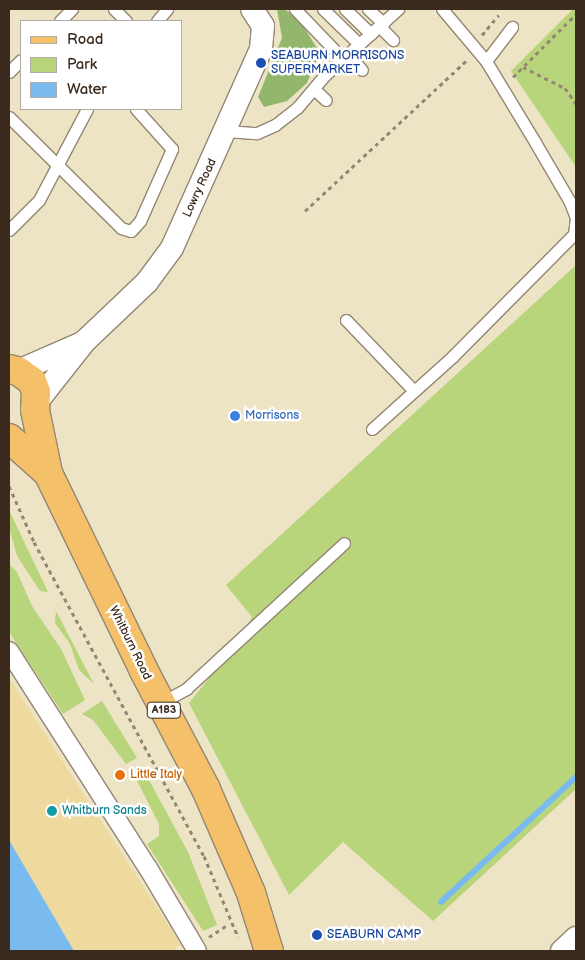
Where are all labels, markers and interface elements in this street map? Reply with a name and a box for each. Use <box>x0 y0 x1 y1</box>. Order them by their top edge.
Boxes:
legend <box>20 20 182 110</box>
text: Road <box>67 30 103 49</box>
place label: SEABURN MORRISONS SUPERMARKET <box>271 49 404 77</box>
text: Park <box>67 55 97 74</box>
marker: SEABURN MORRISONS SUPERMARKET <box>255 57 267 69</box>
text: Water <box>67 80 107 99</box>
street label: Lowry Road <box>180 156 220 220</box>
place label: Morrisons <box>245 409 299 423</box>
marker: Morrisons <box>229 410 241 422</box>
street label: Whitburn Road <box>106 604 154 682</box>
road number: A183 <box>146 702 182 718</box>
place label: Little Italy <box>130 768 182 782</box>
marker: Little Italy <box>114 769 126 781</box>
place label: Whitburn Sands <box>62 804 147 818</box>
marker: Whitburn Sands <box>46 805 58 817</box>
place label: SEABURN CAMP <box>327 928 421 942</box>
marker: SEABURN CAMP <box>311 929 323 941</box>

